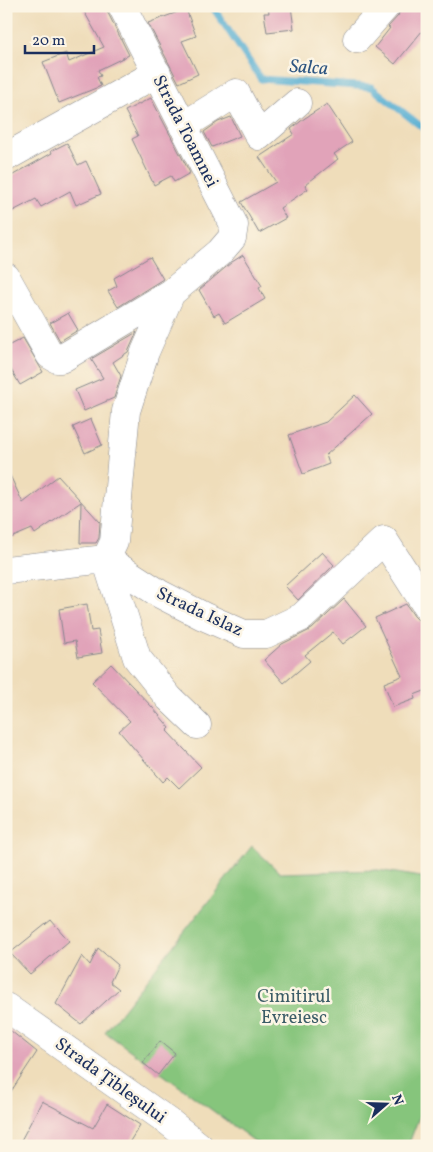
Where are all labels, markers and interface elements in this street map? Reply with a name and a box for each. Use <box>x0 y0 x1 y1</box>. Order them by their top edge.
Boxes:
scale bar <box>25 22 94 54</box>
text: 20 m <box>32 31 65 52</box>
water label: Salca <box>289 54 329 82</box>
street label: Strada Toamnei <box>146 71 224 192</box>
street label: Strada Islaz <box>152 581 247 643</box>
park label: Cimitirul Evreiesc <box>257 985 331 1031</box>
street label: Strada Țibleșului <box>49 1032 171 1130</box>
north arrow <box>360 1080 410 1130</box>
text: N <box>386 1092 407 1108</box>

